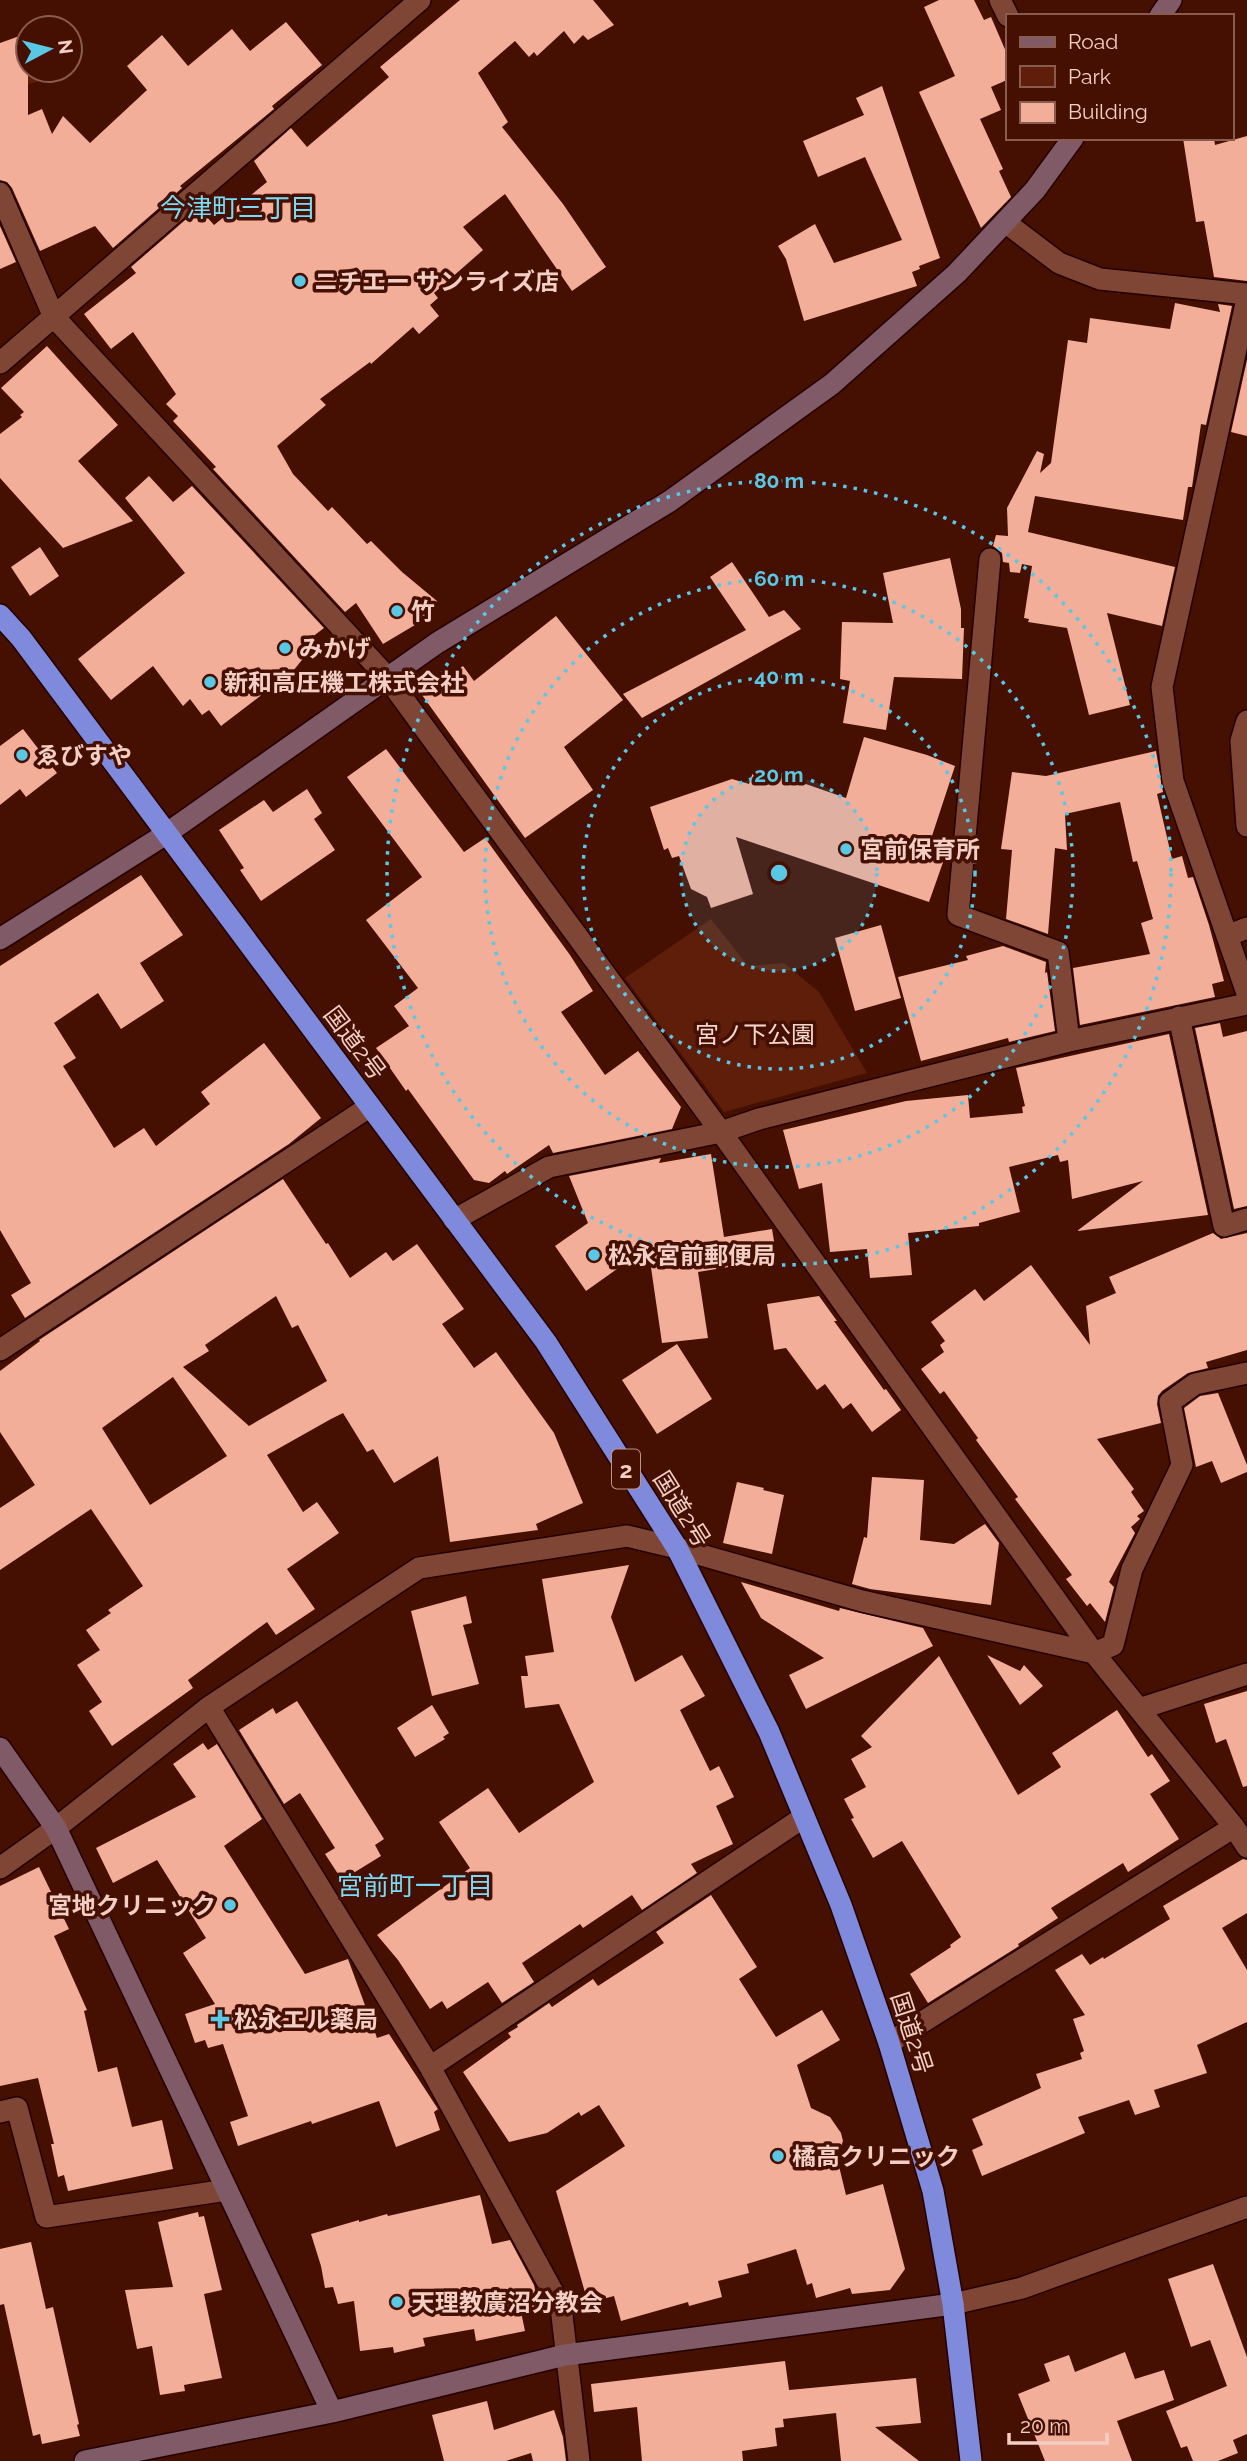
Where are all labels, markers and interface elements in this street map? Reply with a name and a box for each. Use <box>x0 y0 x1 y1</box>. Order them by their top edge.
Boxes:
north arrow <box>14 14 84 84</box>
legend <box>1006 14 1233 140</box>
text: Road <box>1068 29 1118 54</box>
text: N <box>54 38 78 55</box>
text: Park <box>1068 64 1111 89</box>
text: Building <box>1068 99 1148 124</box>
district label: 今津町三丁目 <box>160 193 316 223</box>
place label: ニチエー サンライズ店 <box>314 267 559 296</box>
marker: ニチエー サンライズ店 <box>292 273 308 289</box>
text: 80 m <box>754 468 804 493</box>
text: 60 m <box>754 566 804 591</box>
place label: 竹 <box>411 597 435 626</box>
marker: 竹 <box>389 603 405 619</box>
place label: みかげ <box>299 634 371 663</box>
marker: みかげ <box>277 640 293 656</box>
text: 40 m <box>754 664 804 689</box>
place label: 新和高圧機工株式会社 <box>224 668 464 697</box>
marker: 新和高圧機工株式会社 <box>202 674 218 690</box>
place label: ゑびすや <box>36 741 132 770</box>
marker: ゑびすや <box>14 747 30 763</box>
text: 20 m <box>754 762 804 787</box>
place label: 宮前保育所 <box>860 835 980 864</box>
marker: 宮前保育所 <box>838 841 854 857</box>
centre of rings <box>767 861 791 885</box>
street label: 国道2号 <box>318 1001 392 1085</box>
park label: 宮ノ下公園 <box>695 1020 815 1049</box>
place label: 松永宮前郵便局 <box>608 1241 776 1270</box>
marker: 松永宮前郵便局 <box>586 1247 602 1263</box>
road number: 2 <box>612 1450 640 1488</box>
street label: 国道2号 <box>647 1465 717 1553</box>
district label: 宮前町一丁目 <box>337 1871 493 1901</box>
place label: 宮地クリニック <box>48 1891 216 1920</box>
marker: 宮地クリニック <box>222 1897 238 1913</box>
street label: 国道2号 <box>885 1988 939 2078</box>
place label: 松永エル薬局 <box>234 2005 378 2034</box>
marker: 松永エル薬局 <box>212 2011 228 2027</box>
place label: 橘高クリニック <box>792 2142 960 2171</box>
marker: 橘高クリニック <box>770 2148 786 2164</box>
place label: 天理教廣沼分教会 <box>411 2288 603 2317</box>
marker: 天理教廣沼分教会 <box>389 2294 405 2310</box>
scale bar <box>1009 2402 1107 2446</box>
text: 20 m <box>1020 2413 1068 2438</box>

